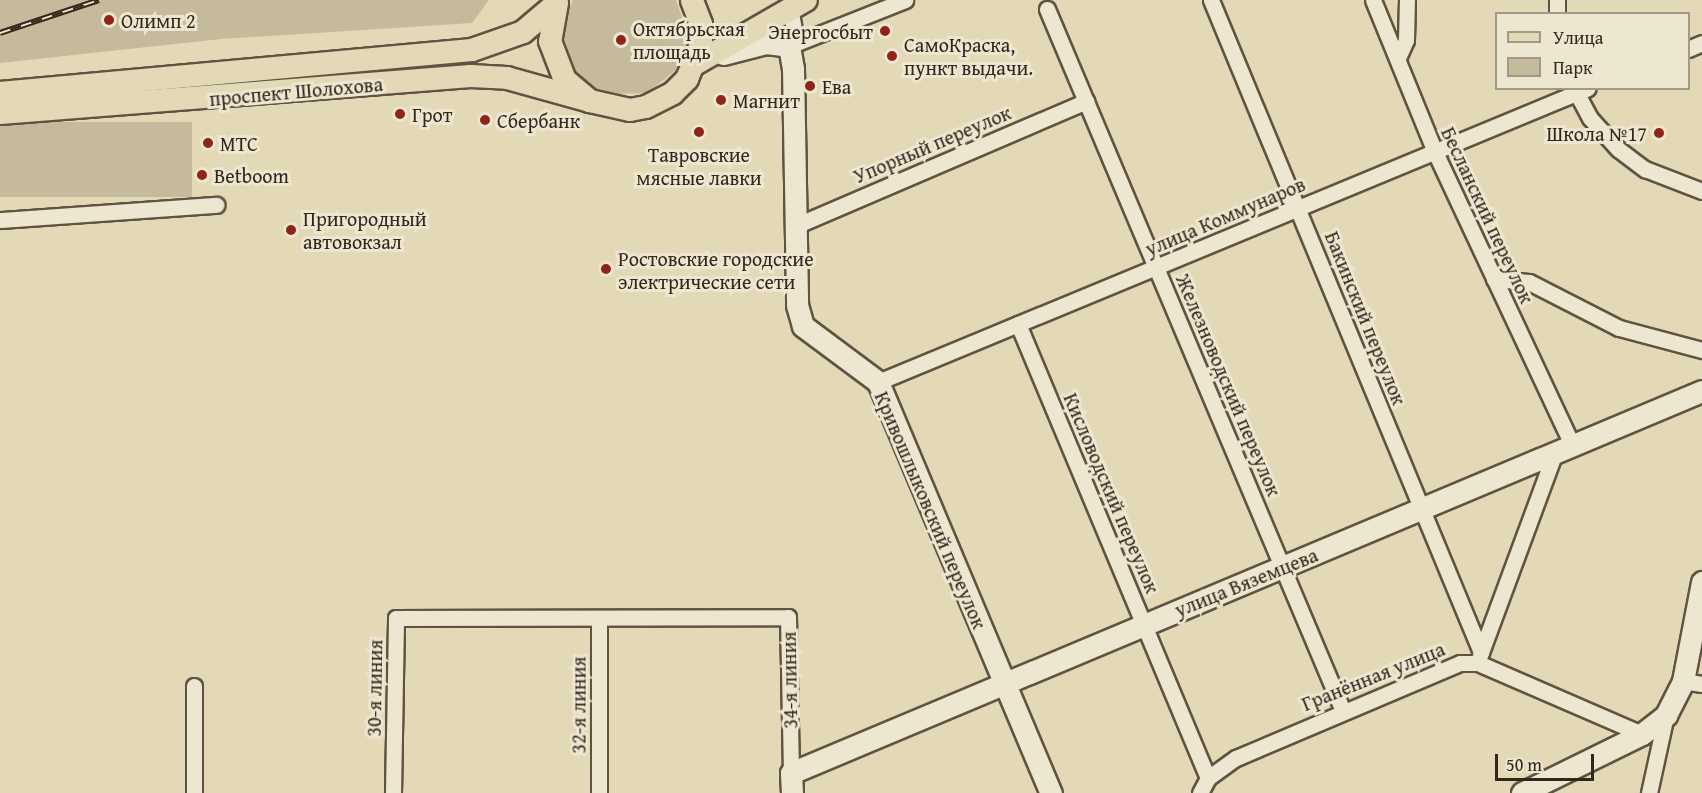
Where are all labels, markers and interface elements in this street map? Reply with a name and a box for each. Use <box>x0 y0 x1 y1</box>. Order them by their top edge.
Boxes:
place label: Олимп 2 <box>121 8 196 32</box>
legend <box>1495 12 1690 90</box>
marker: Олимп 2 <box>102 13 116 27</box>
place label: Октябрьская площадь <box>633 16 745 63</box>
place label: Энергосбыт <box>768 19 873 43</box>
marker: Энергосбыт <box>878 24 892 38</box>
text: Улица <box>1553 24 1603 51</box>
marker: Октябрьская площадь <box>614 33 628 47</box>
place label: СамоКраска, пункт выдачи. <box>904 33 1033 80</box>
marker: СамоКраска, пункт выдачи. <box>885 49 899 63</box>
text: Парк <box>1553 54 1592 81</box>
street label: проспект Шолохова <box>208 71 384 111</box>
place label: Ева <box>822 74 851 98</box>
marker: Ева <box>803 79 817 93</box>
place label: Магнит <box>733 88 800 112</box>
marker: Магнит <box>714 93 728 107</box>
street label: Упорный переулок <box>849 100 1015 188</box>
place label: Грот <box>412 102 452 126</box>
marker: Грот <box>393 107 407 121</box>
place label: Сбербанк <box>497 108 580 132</box>
marker: Сбербанк <box>478 113 492 127</box>
place label: Школа №17 <box>1547 121 1647 145</box>
street label: Бесланский переулок <box>1437 123 1539 307</box>
marker: Тавровские мясные лавки <box>692 125 706 139</box>
marker: Школа №17 <box>1652 126 1666 140</box>
place label: МТС <box>220 131 258 155</box>
marker: МТС <box>201 136 215 150</box>
place label: Тавровские мясные лавки <box>636 142 762 189</box>
place label: Betboom <box>214 163 289 187</box>
marker: Betboom <box>195 168 209 182</box>
street label: улица Коммунаров <box>1141 171 1309 261</box>
place label: Пригородный автовокзал <box>303 207 427 254</box>
marker: Пригородный автовокзал <box>284 223 298 237</box>
street label: Бакинский переулок <box>1320 228 1412 408</box>
place label: Ростовские городские электрические сети <box>618 246 814 293</box>
marker: Ростовские городские электрические сети <box>599 262 613 276</box>
street label: Железноводский переулок <box>1171 270 1287 500</box>
street label: Кривошлыковский переулок <box>870 388 992 632</box>
street label: Кисловодский переулок <box>1059 389 1165 597</box>
street label: улица Вяземцева <box>1171 542 1321 622</box>
street label: 34-я линия <box>776 631 802 729</box>
street label: Гранённая улица <box>1298 636 1448 716</box>
street label: 30-я линия <box>361 639 387 737</box>
street label: 32-я линия <box>566 656 590 754</box>
scale bar <box>1498 742 1597 780</box>
text: 50 m <box>1506 751 1542 778</box>

